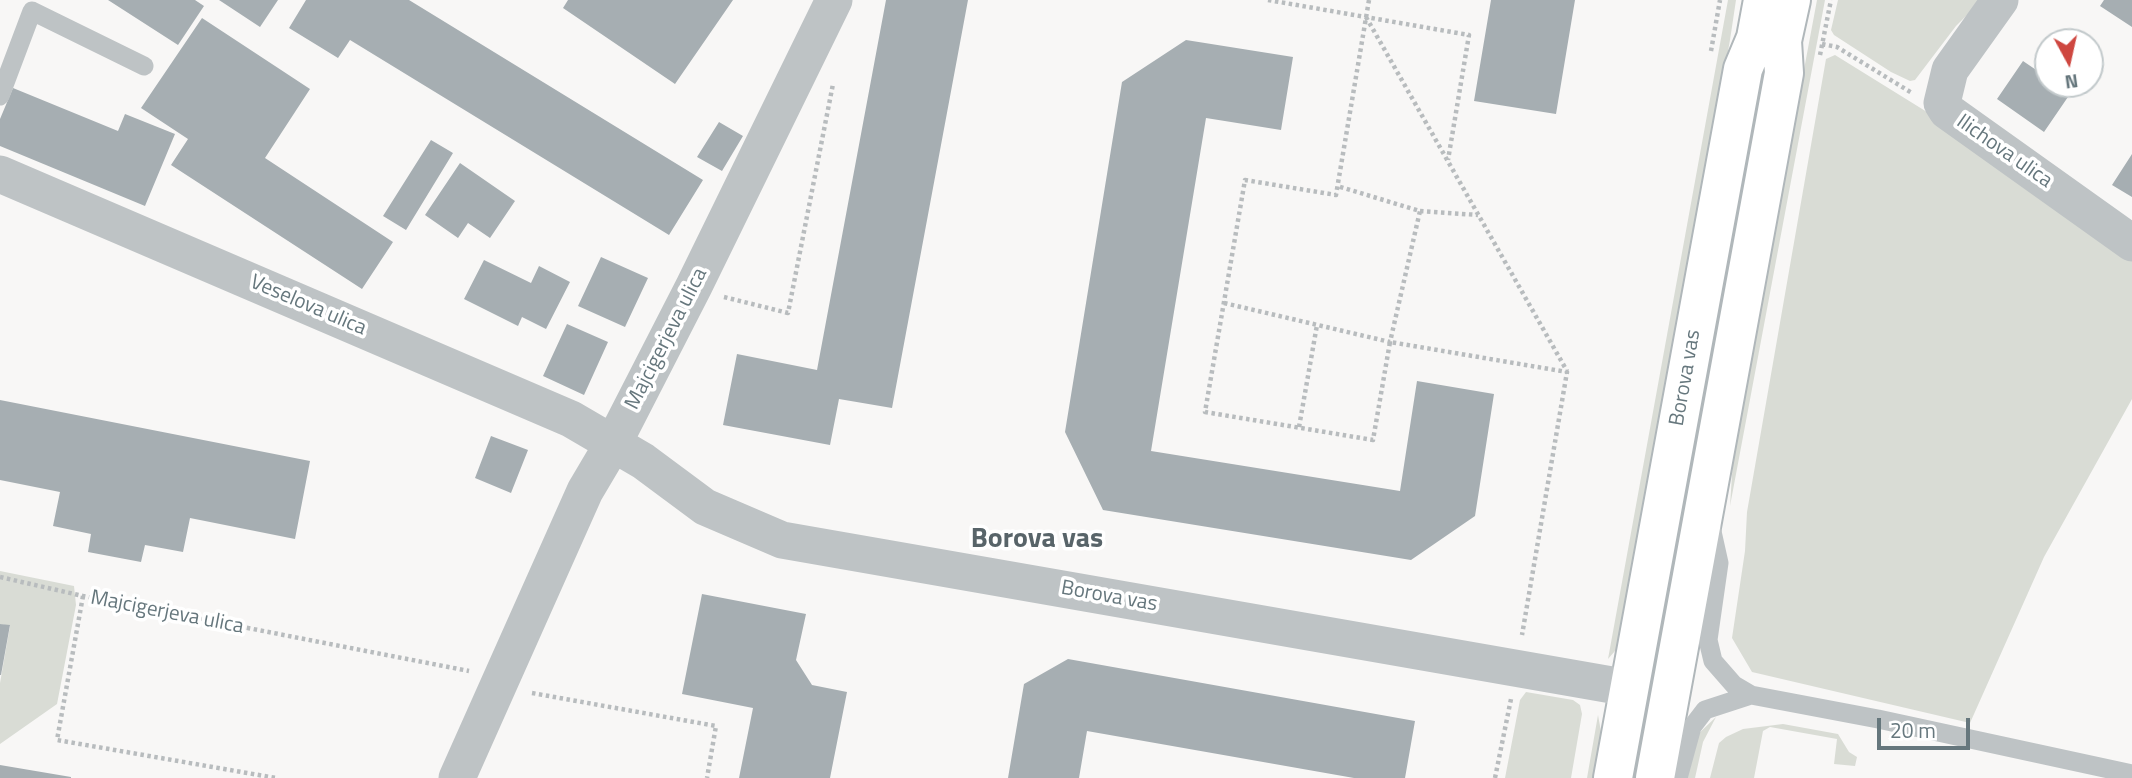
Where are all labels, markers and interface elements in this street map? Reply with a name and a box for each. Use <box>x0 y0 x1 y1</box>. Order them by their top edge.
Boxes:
north arrow <box>2034 28 2104 98</box>
text: N <box>2063 67 2080 98</box>
street label: Ilichova ulica <box>1951 110 2057 194</box>
street label: Majcigerjeva ulica <box>620 264 714 414</box>
street label: Veselova ulica <box>246 270 370 342</box>
street label: Borova vas <box>1665 328 1707 428</box>
district label: Borova vas <box>971 523 1103 557</box>
street label: Borova vas <box>1059 576 1159 618</box>
street label: Majcigerjeva ulica <box>88 586 246 640</box>
scale bar <box>1880 704 1973 748</box>
text: 20 m <box>1890 714 1936 746</box>

